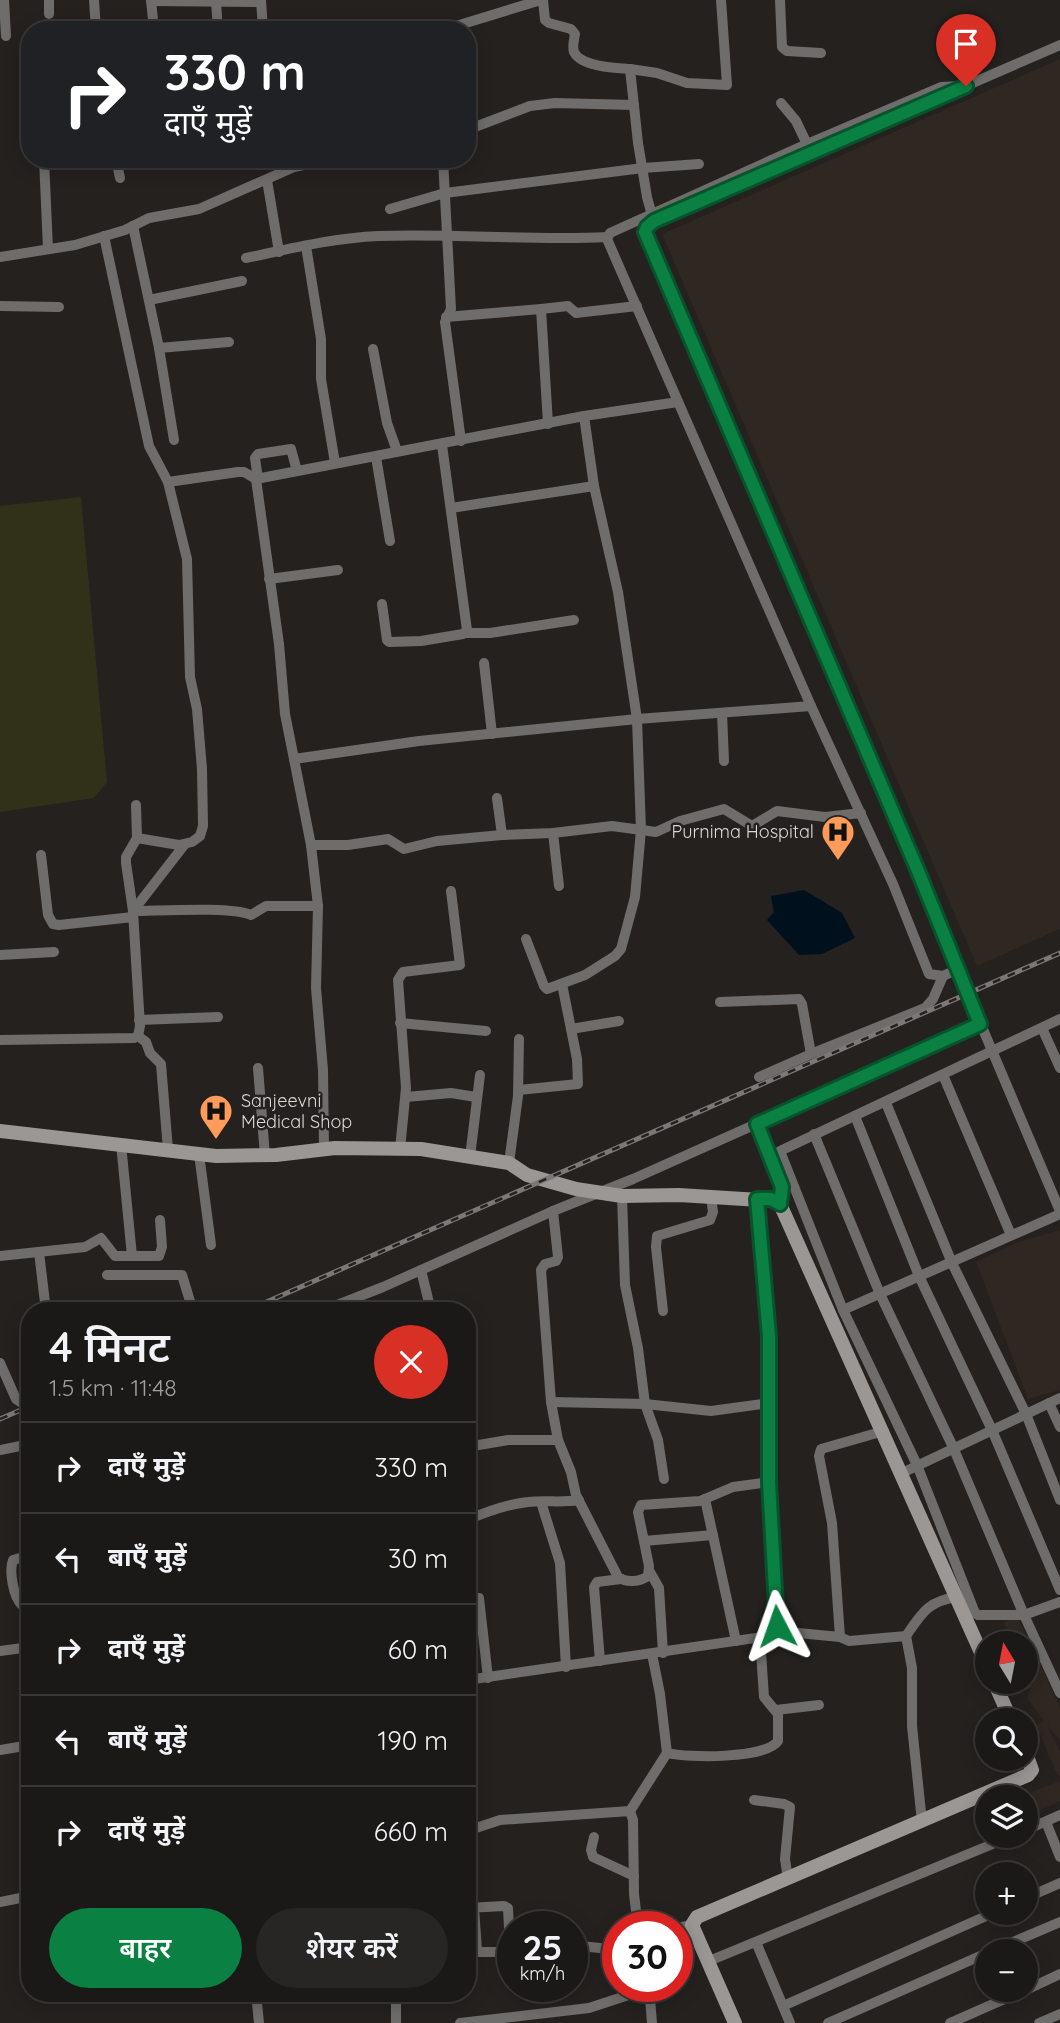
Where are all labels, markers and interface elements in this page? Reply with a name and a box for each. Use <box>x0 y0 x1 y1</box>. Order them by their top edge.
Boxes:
pin <box>936 14 996 86</box>
icon: arrive <box>947 25 985 63</box>
text: 330 m <box>164 41 306 102</box>
icon: right <box>49 49 140 140</box>
text: दाएँ मुड़ें <box>164 102 252 142</box>
hospital icon: Purnima Hospital <box>819 813 857 862</box>
place label: Purnima Hospital <box>672 820 814 843</box>
place label: Sanjeevni Medical Shop <box>241 1089 352 1133</box>
hospital icon: Sanjeevni Medical Shop <box>197 1092 235 1141</box>
text: 4 मिनट <box>49 1320 170 1373</box>
button: close <box>374 1325 448 1399</box>
text: 1.5 km · 11:48 <box>49 1373 177 1402</box>
icon: right <box>49 1449 87 1487</box>
text: दाएँ मुड़ें <box>108 1449 185 1482</box>
text: 330 m <box>374 1451 448 1484</box>
icon: left <box>49 1540 87 1578</box>
text: बाएँ मुड़ें <box>108 1540 187 1573</box>
text: 30 m <box>388 1542 448 1575</box>
position arrow <box>740 1589 814 1663</box>
icon: right <box>49 1631 87 1669</box>
text: दाएँ मुड़ें <box>108 1631 185 1664</box>
north arrow <box>975 1631 1038 1694</box>
map controls <box>975 1631 1038 2002</box>
text: 60 m <box>388 1633 448 1666</box>
button: search <box>975 1708 1038 1771</box>
icon: left <box>49 1722 87 1760</box>
text: बाएँ मुड़ें <box>108 1722 187 1755</box>
text: 190 m <box>378 1724 448 1757</box>
button: layers <box>975 1785 1038 1848</box>
icon: right <box>49 1813 87 1851</box>
text: दाएँ मुड़ें <box>108 1813 185 1846</box>
text: 660 m <box>374 1815 448 1848</box>
button: + <box>975 1862 1038 1925</box>
button: बाहर <box>49 1908 242 1988</box>
button: शेयर करें <box>256 1908 448 1988</box>
speed limit sign: 30 <box>602 1911 693 2002</box>
text: 25 <box>522 1925 563 1969</box>
button: − <box>975 1939 1038 2002</box>
text: km/h <box>520 1962 565 1985</box>

